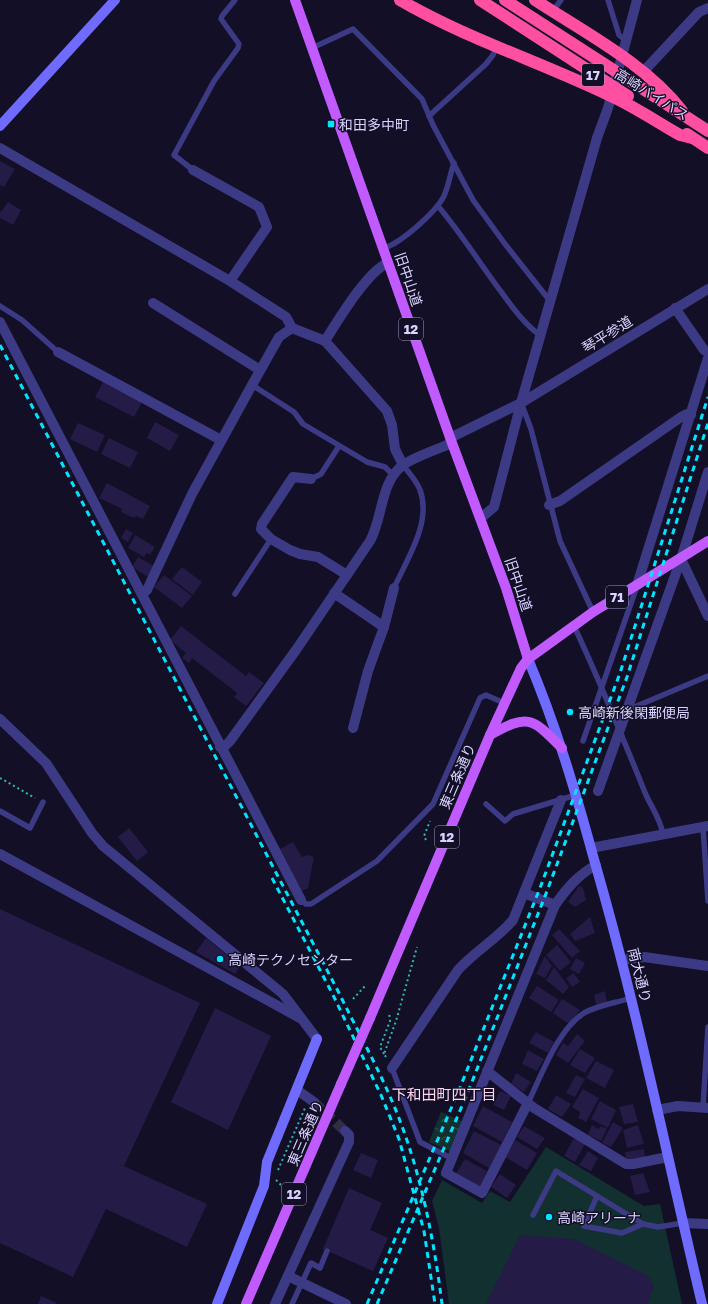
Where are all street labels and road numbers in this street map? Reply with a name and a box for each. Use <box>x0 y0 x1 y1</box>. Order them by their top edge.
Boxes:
road number: 17 <box>582 64 604 86</box>
street label: 高崎バイパス <box>612 65 692 123</box>
street label: 旧中山道 <box>392 250 426 308</box>
street label: 琴平参道 <box>579 312 635 356</box>
road number: 12 <box>399 318 423 340</box>
street label: 旧中山道 <box>502 555 536 613</box>
road number: 71 <box>606 586 628 608</box>
street label: 東三条通り <box>436 740 478 812</box>
road number: 12 <box>435 826 459 848</box>
street label: 南大通り <box>625 946 655 1004</box>
street label: 東三条通り <box>284 1097 326 1169</box>
road number: 12 <box>282 1183 306 1205</box>

